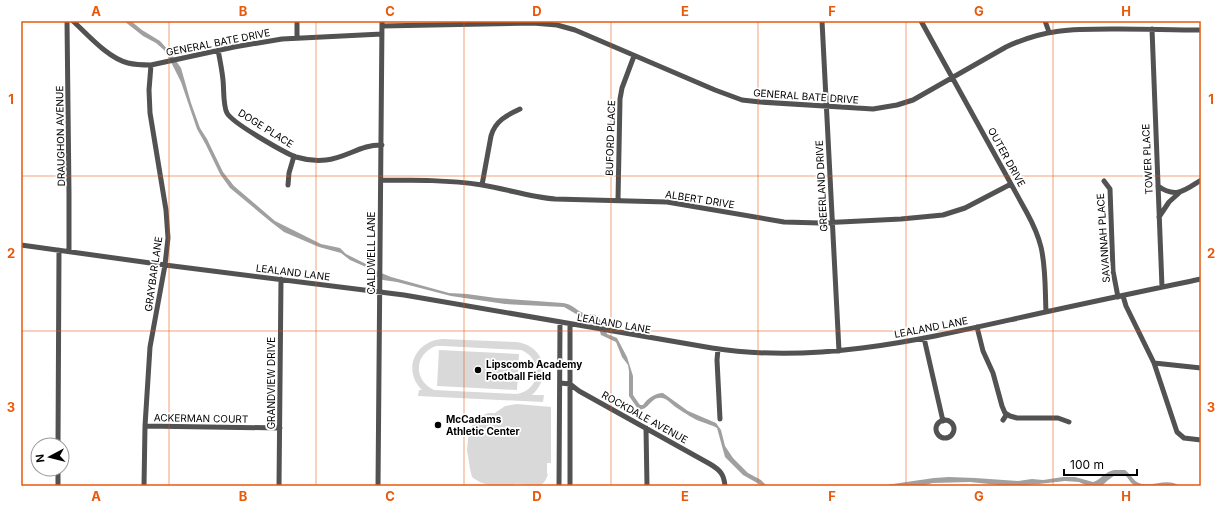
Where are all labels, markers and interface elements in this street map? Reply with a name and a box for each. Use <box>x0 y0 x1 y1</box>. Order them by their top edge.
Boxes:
text: A <box>91 3 101 19</box>
text: B <box>239 3 248 19</box>
text: C <box>385 3 395 19</box>
text: D <box>532 3 542 19</box>
text: E <box>681 3 689 19</box>
text: F <box>828 3 836 19</box>
text: G <box>974 3 984 19</box>
text: H <box>1121 3 1131 19</box>
street label: GENERAL BATE DRIVE <box>165 26 271 58</box>
street label: DRAUGHON AVENUE <box>53 86 67 186</box>
street label: GENERAL BATE DRIVE <box>753 86 859 106</box>
text: 1 <box>8 91 14 107</box>
text: 1 <box>1208 91 1214 107</box>
street label: BUFORD PLACE <box>603 100 617 176</box>
street label: DOGE PLACE <box>236 106 296 150</box>
street label: TOWER PLACE <box>1139 123 1155 195</box>
street label: OUTER DRIVE <box>986 125 1028 189</box>
street label: GREERLAND DRIVE <box>813 140 829 232</box>
street label: ALBERT DRIVE <box>664 188 736 210</box>
street label: SAVANNAH PLACE <box>1094 193 1112 283</box>
street label: CALDWELL LANE <box>365 212 377 294</box>
street label: GRAYBAR LANE <box>142 236 164 312</box>
text: 2 <box>7 245 15 261</box>
text: 2 <box>1207 245 1215 261</box>
street label: LEALAND LANE <box>255 261 331 283</box>
street label: LEALAND LANE <box>576 311 652 335</box>
street label: LEALAND LANE <box>893 314 969 340</box>
street label: GRANDVIEW DRIVE <box>265 337 277 429</box>
place label: Lipscomb Academy Football Field <box>486 358 582 382</box>
marker: Lipscomb Academy Football Field <box>473 365 483 375</box>
street label: ROCKDALE AVENUE <box>600 388 690 446</box>
text: 3 <box>7 399 15 415</box>
text: 3 <box>1207 399 1215 415</box>
street label: ACKERMAN COURT <box>154 411 248 425</box>
place label: McCadams Athletic Center <box>446 413 520 437</box>
marker: McCadams Athletic Center <box>433 420 443 430</box>
north arrow <box>30 437 70 477</box>
scale bar <box>1064 451 1137 477</box>
text: N <box>33 453 48 463</box>
text: 100 m <box>1070 457 1104 472</box>
text: A <box>91 488 101 504</box>
text: B <box>239 488 248 504</box>
text: C <box>385 488 395 504</box>
text: D <box>532 488 542 504</box>
text: E <box>681 488 689 504</box>
text: F <box>828 488 836 504</box>
text: G <box>974 488 984 504</box>
text: H <box>1121 488 1131 504</box>

